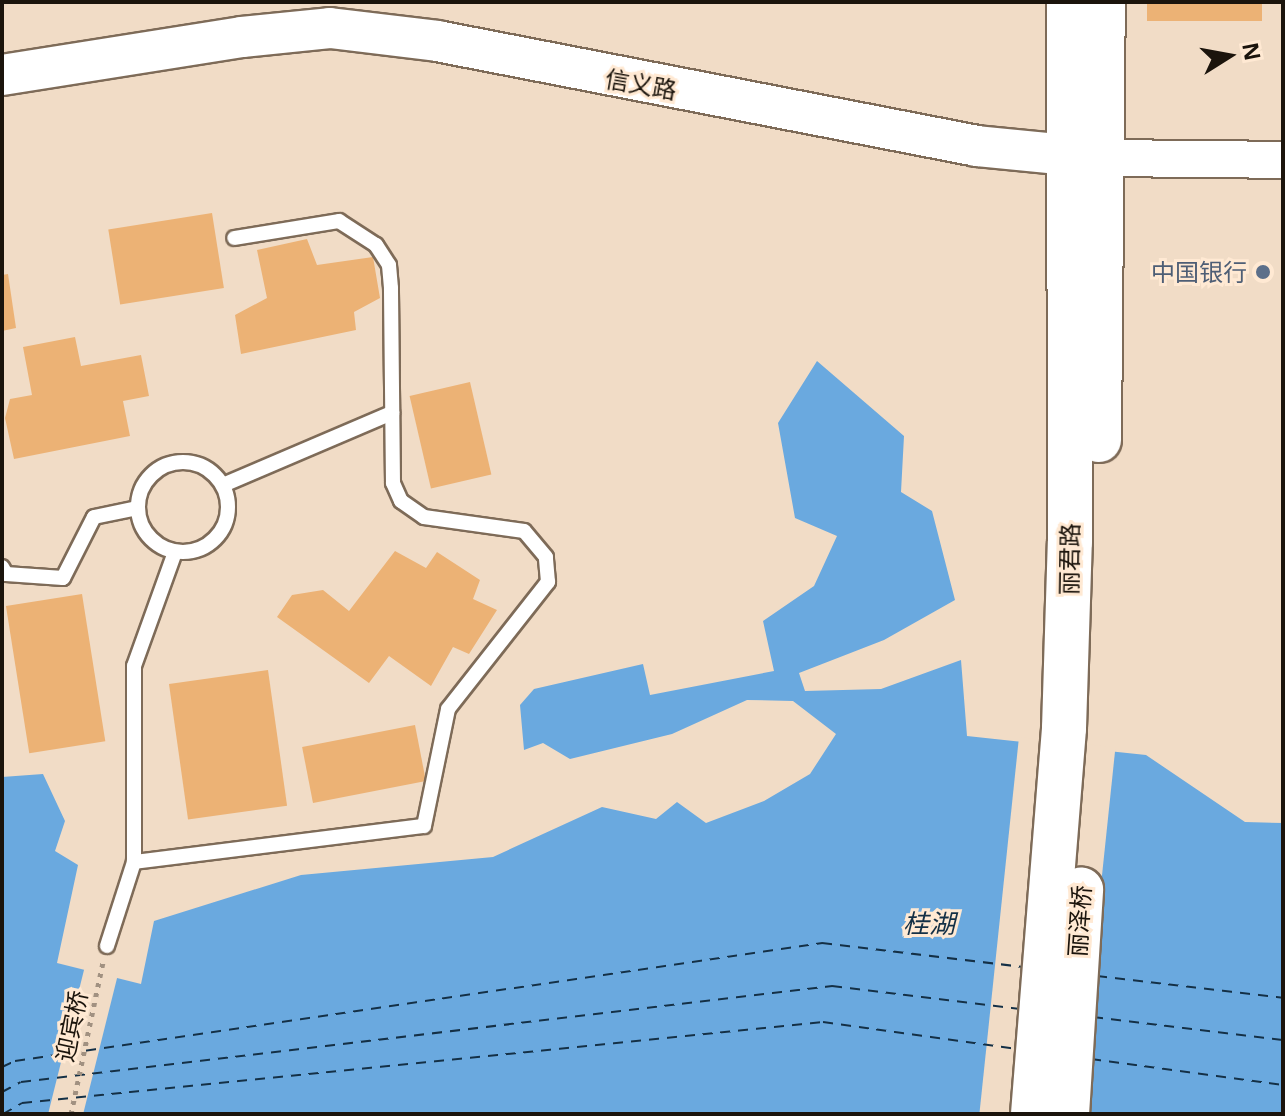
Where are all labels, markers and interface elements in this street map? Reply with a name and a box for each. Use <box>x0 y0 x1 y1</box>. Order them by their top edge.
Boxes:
north arrow <box>1189 16 1269 96</box>
text: N <box>1236 40 1269 63</box>
street label: 信义路 <box>603 64 679 104</box>
place label: 中国银行 <box>1151 258 1247 286</box>
marker: 中国银行 <box>1254 263 1272 281</box>
street label: 丽君路 <box>1054 523 1084 595</box>
street label: 丽泽桥 <box>1062 884 1096 958</box>
water label: 桂湖 <box>903 908 955 940</box>
street label: 迎宾桥 <box>49 988 93 1064</box>

